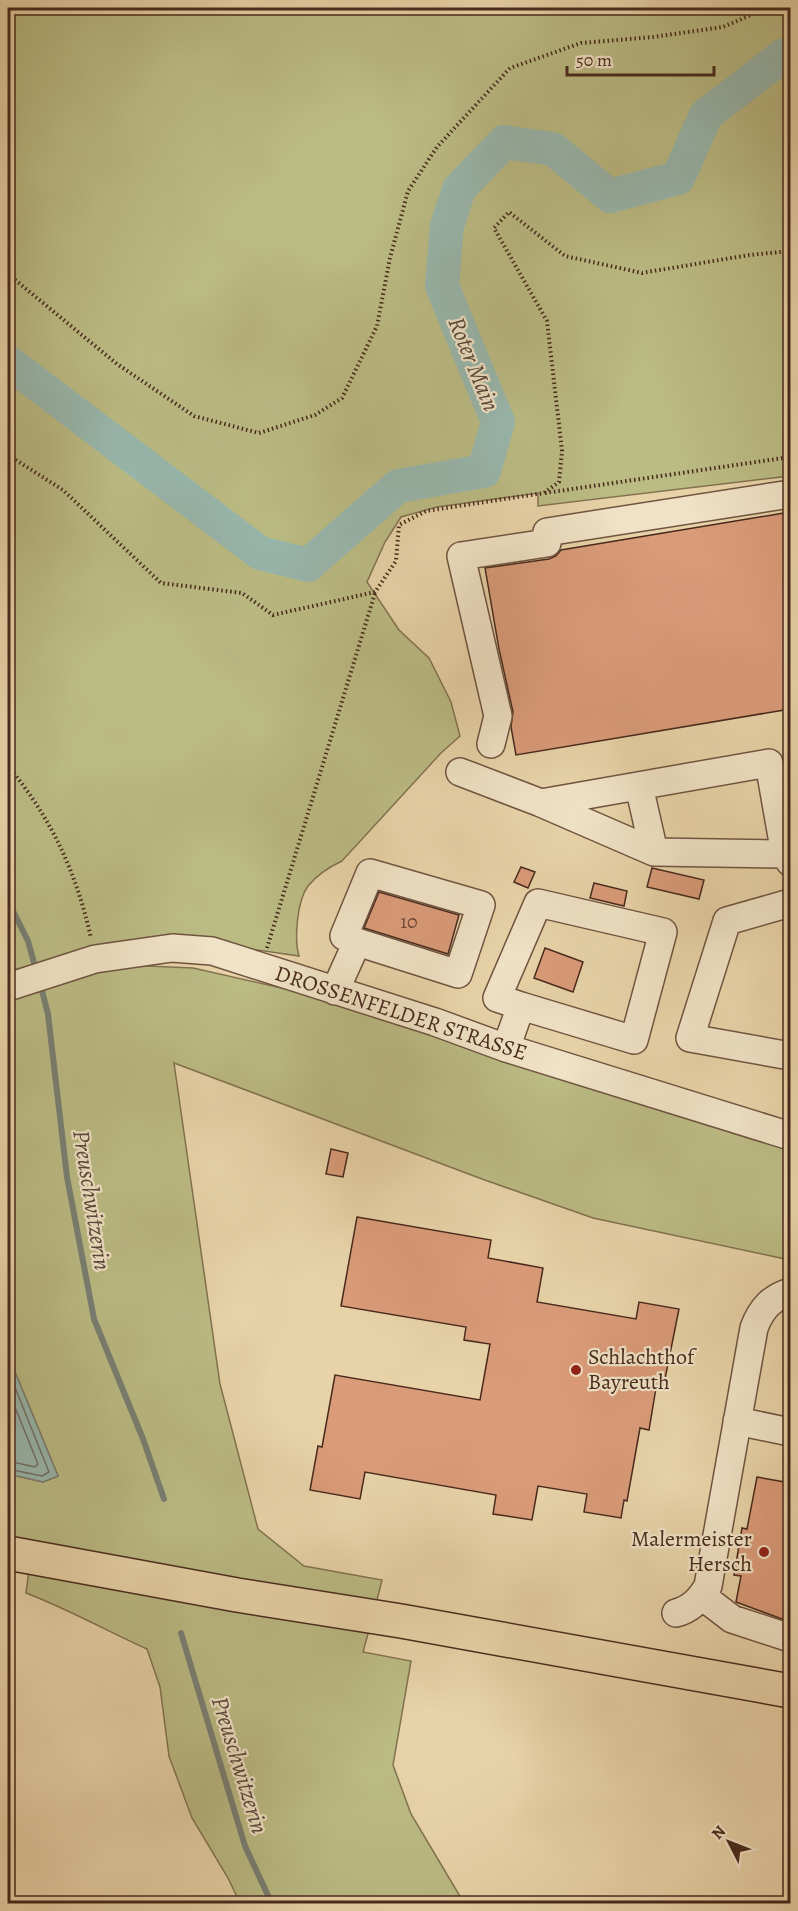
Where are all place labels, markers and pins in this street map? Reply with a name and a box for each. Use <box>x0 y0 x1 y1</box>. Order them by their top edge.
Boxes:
place label: Schlachthof Bayreuth <box>588 1342 697 1397</box>
marker: Schlachthof Bayreuth <box>569 1363 583 1377</box>
place label: Malermeister Hersch <box>631 1524 752 1579</box>
marker: Malermeister Hersch <box>757 1545 771 1559</box>

